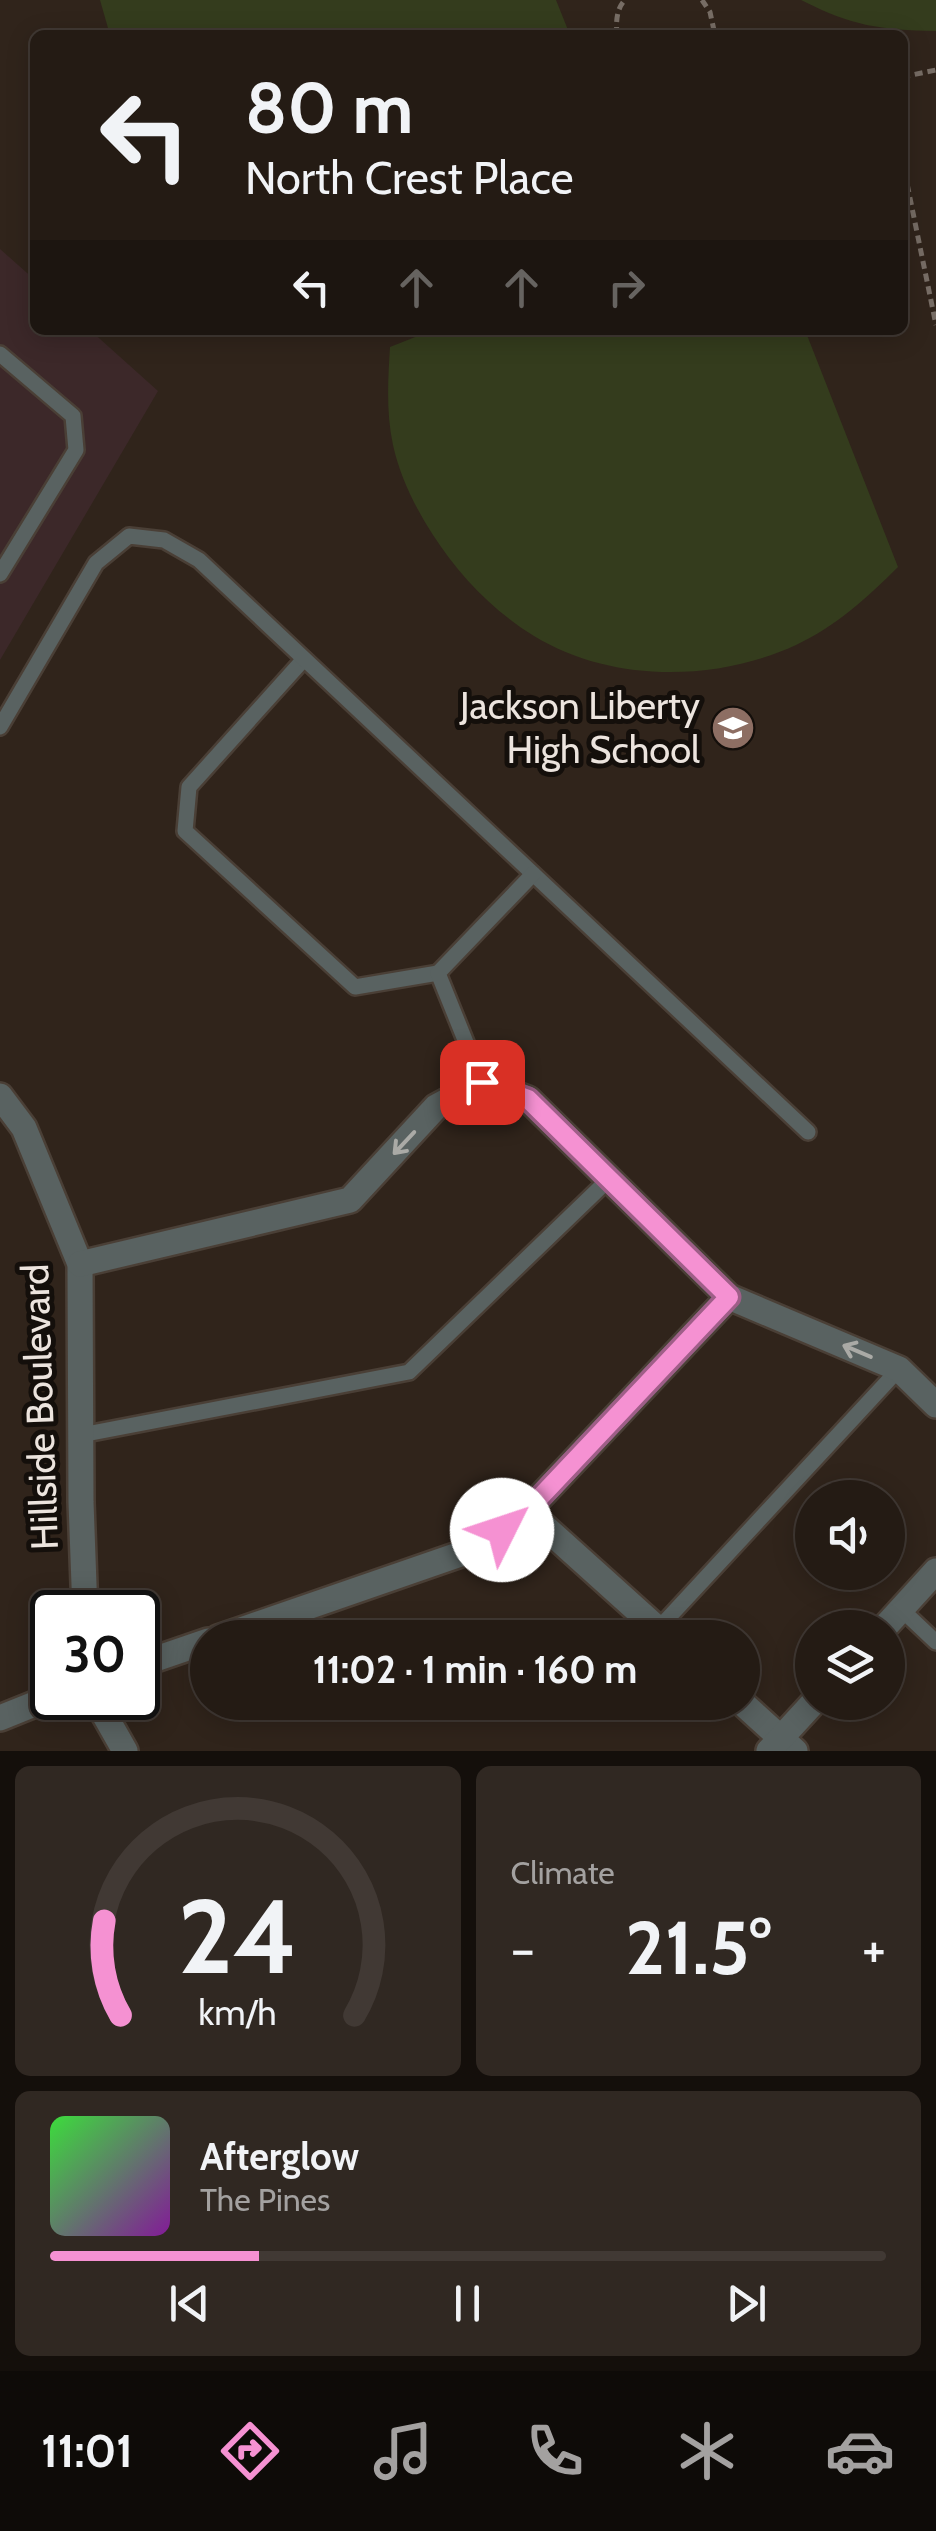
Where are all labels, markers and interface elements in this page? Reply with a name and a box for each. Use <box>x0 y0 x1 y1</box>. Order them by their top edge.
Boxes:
text: 80 m <box>245 65 413 151</box>
icon: left <box>80 70 210 200</box>
text: North Crest Place <box>245 151 574 205</box>
icon: left <box>284 260 339 315</box>
icon: ahead <box>389 260 444 315</box>
icon: ahead <box>494 260 549 315</box>
icon: right <box>599 260 654 315</box>
place label: Jackson Liberty High School <box>459 682 700 773</box>
school or university icon: Jackson Liberty High School <box>710 705 756 751</box>
pin <box>440 1040 525 1125</box>
icon: arrive <box>455 1055 510 1110</box>
one-way arrow <box>392 1129 416 1155</box>
street label: Hillside Boulevard <box>11 1263 68 1551</box>
one-way arrow <box>842 1341 873 1359</box>
position arrow <box>450 1478 554 1582</box>
map controls <box>795 1480 905 1720</box>
button: sound <box>795 1480 905 1590</box>
speed limit sign: 30 <box>30 1590 160 1720</box>
button: layers <box>795 1610 905 1720</box>
text: 11:02 · 1 min · 160 m <box>313 1646 637 1693</box>
text: Climate <box>511 1853 615 1892</box>
text: 24 <box>178 1873 298 1999</box>
text: 21.5° <box>625 1902 771 1993</box>
text: − <box>511 1915 535 1982</box>
text: + <box>862 1915 886 1982</box>
text: km/h <box>199 1991 277 2034</box>
text: Afterglow <box>200 2133 359 2180</box>
text: The Pines <box>200 2180 330 2219</box>
icon: previous <box>162 2276 217 2331</box>
icon: pause <box>440 2276 495 2331</box>
icon: next <box>719 2276 774 2331</box>
icon: directions <box>215 2416 285 2486</box>
icon: music <box>368 2416 438 2486</box>
icon: phone <box>520 2416 590 2486</box>
icon: climate <box>672 2416 742 2486</box>
icon: car <box>825 2416 895 2486</box>
text: 11:01 <box>41 2424 133 2478</box>

